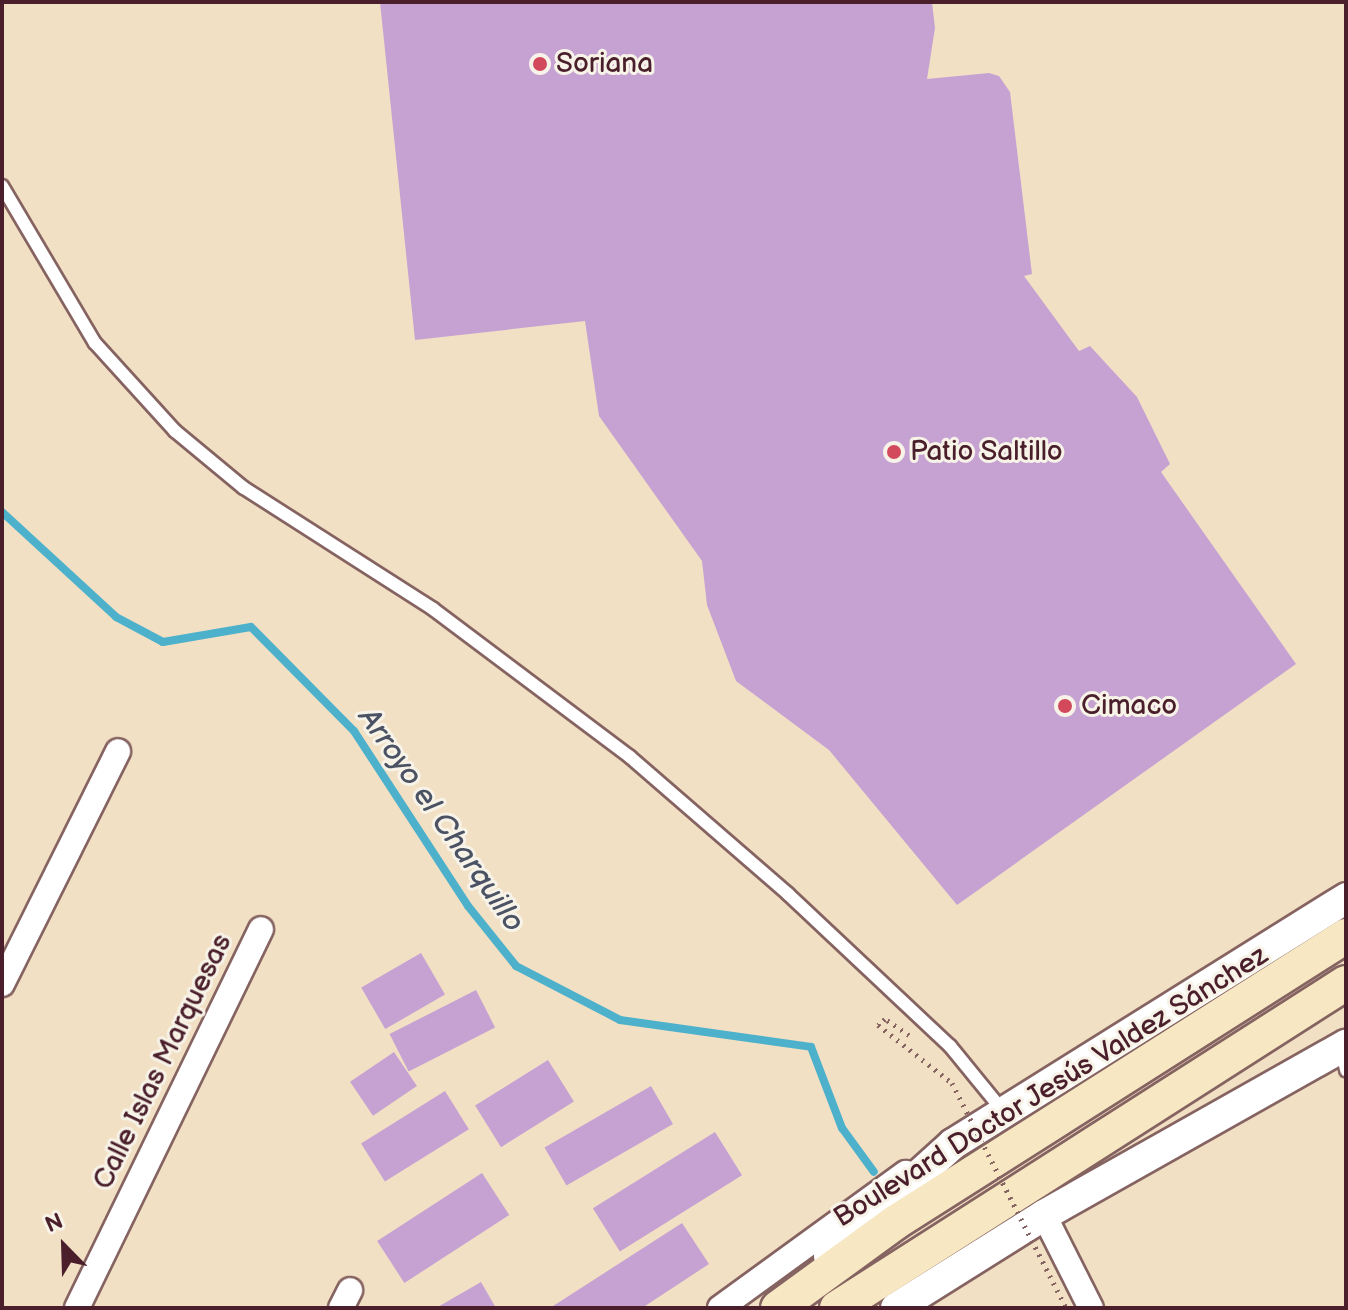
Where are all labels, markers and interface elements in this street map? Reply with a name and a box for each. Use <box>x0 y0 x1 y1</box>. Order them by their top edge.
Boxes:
place label: Soriana <box>556 47 653 81</box>
marker: Soriana <box>531 55 549 73</box>
place label: Patio Saltillo <box>910 435 1063 469</box>
marker: Patio Saltillo <box>885 443 903 461</box>
place label: Cimaco <box>1081 689 1177 723</box>
marker: Cimaco <box>1056 697 1074 715</box>
water label: Arroyo el Charquillo <box>350 701 532 939</box>
street label: Calle Islas Marquesas <box>87 929 239 1195</box>
street label: Boulevard Doctor Jesús Valdez Sánchez <box>827 938 1275 1236</box>
north arrow <box>24 1206 104 1286</box>
text: N <box>42 1208 67 1239</box>

